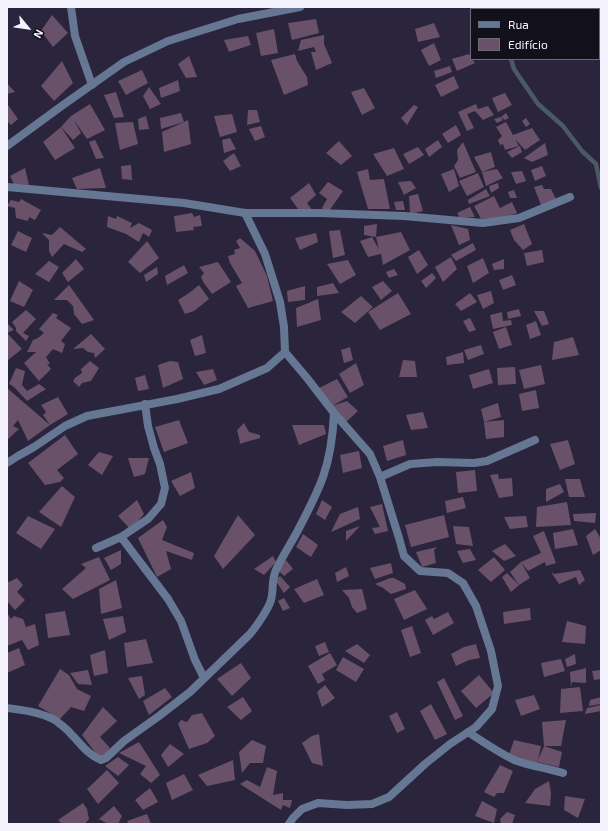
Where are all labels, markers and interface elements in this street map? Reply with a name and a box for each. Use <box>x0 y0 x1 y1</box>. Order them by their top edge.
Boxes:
north arrow <box>8 8 48 48</box>
legend <box>470 8 600 60</box>
text: Rua <box>508 17 529 31</box>
text: N <box>31 27 47 41</box>
text: Edifício <box>508 37 548 51</box>

